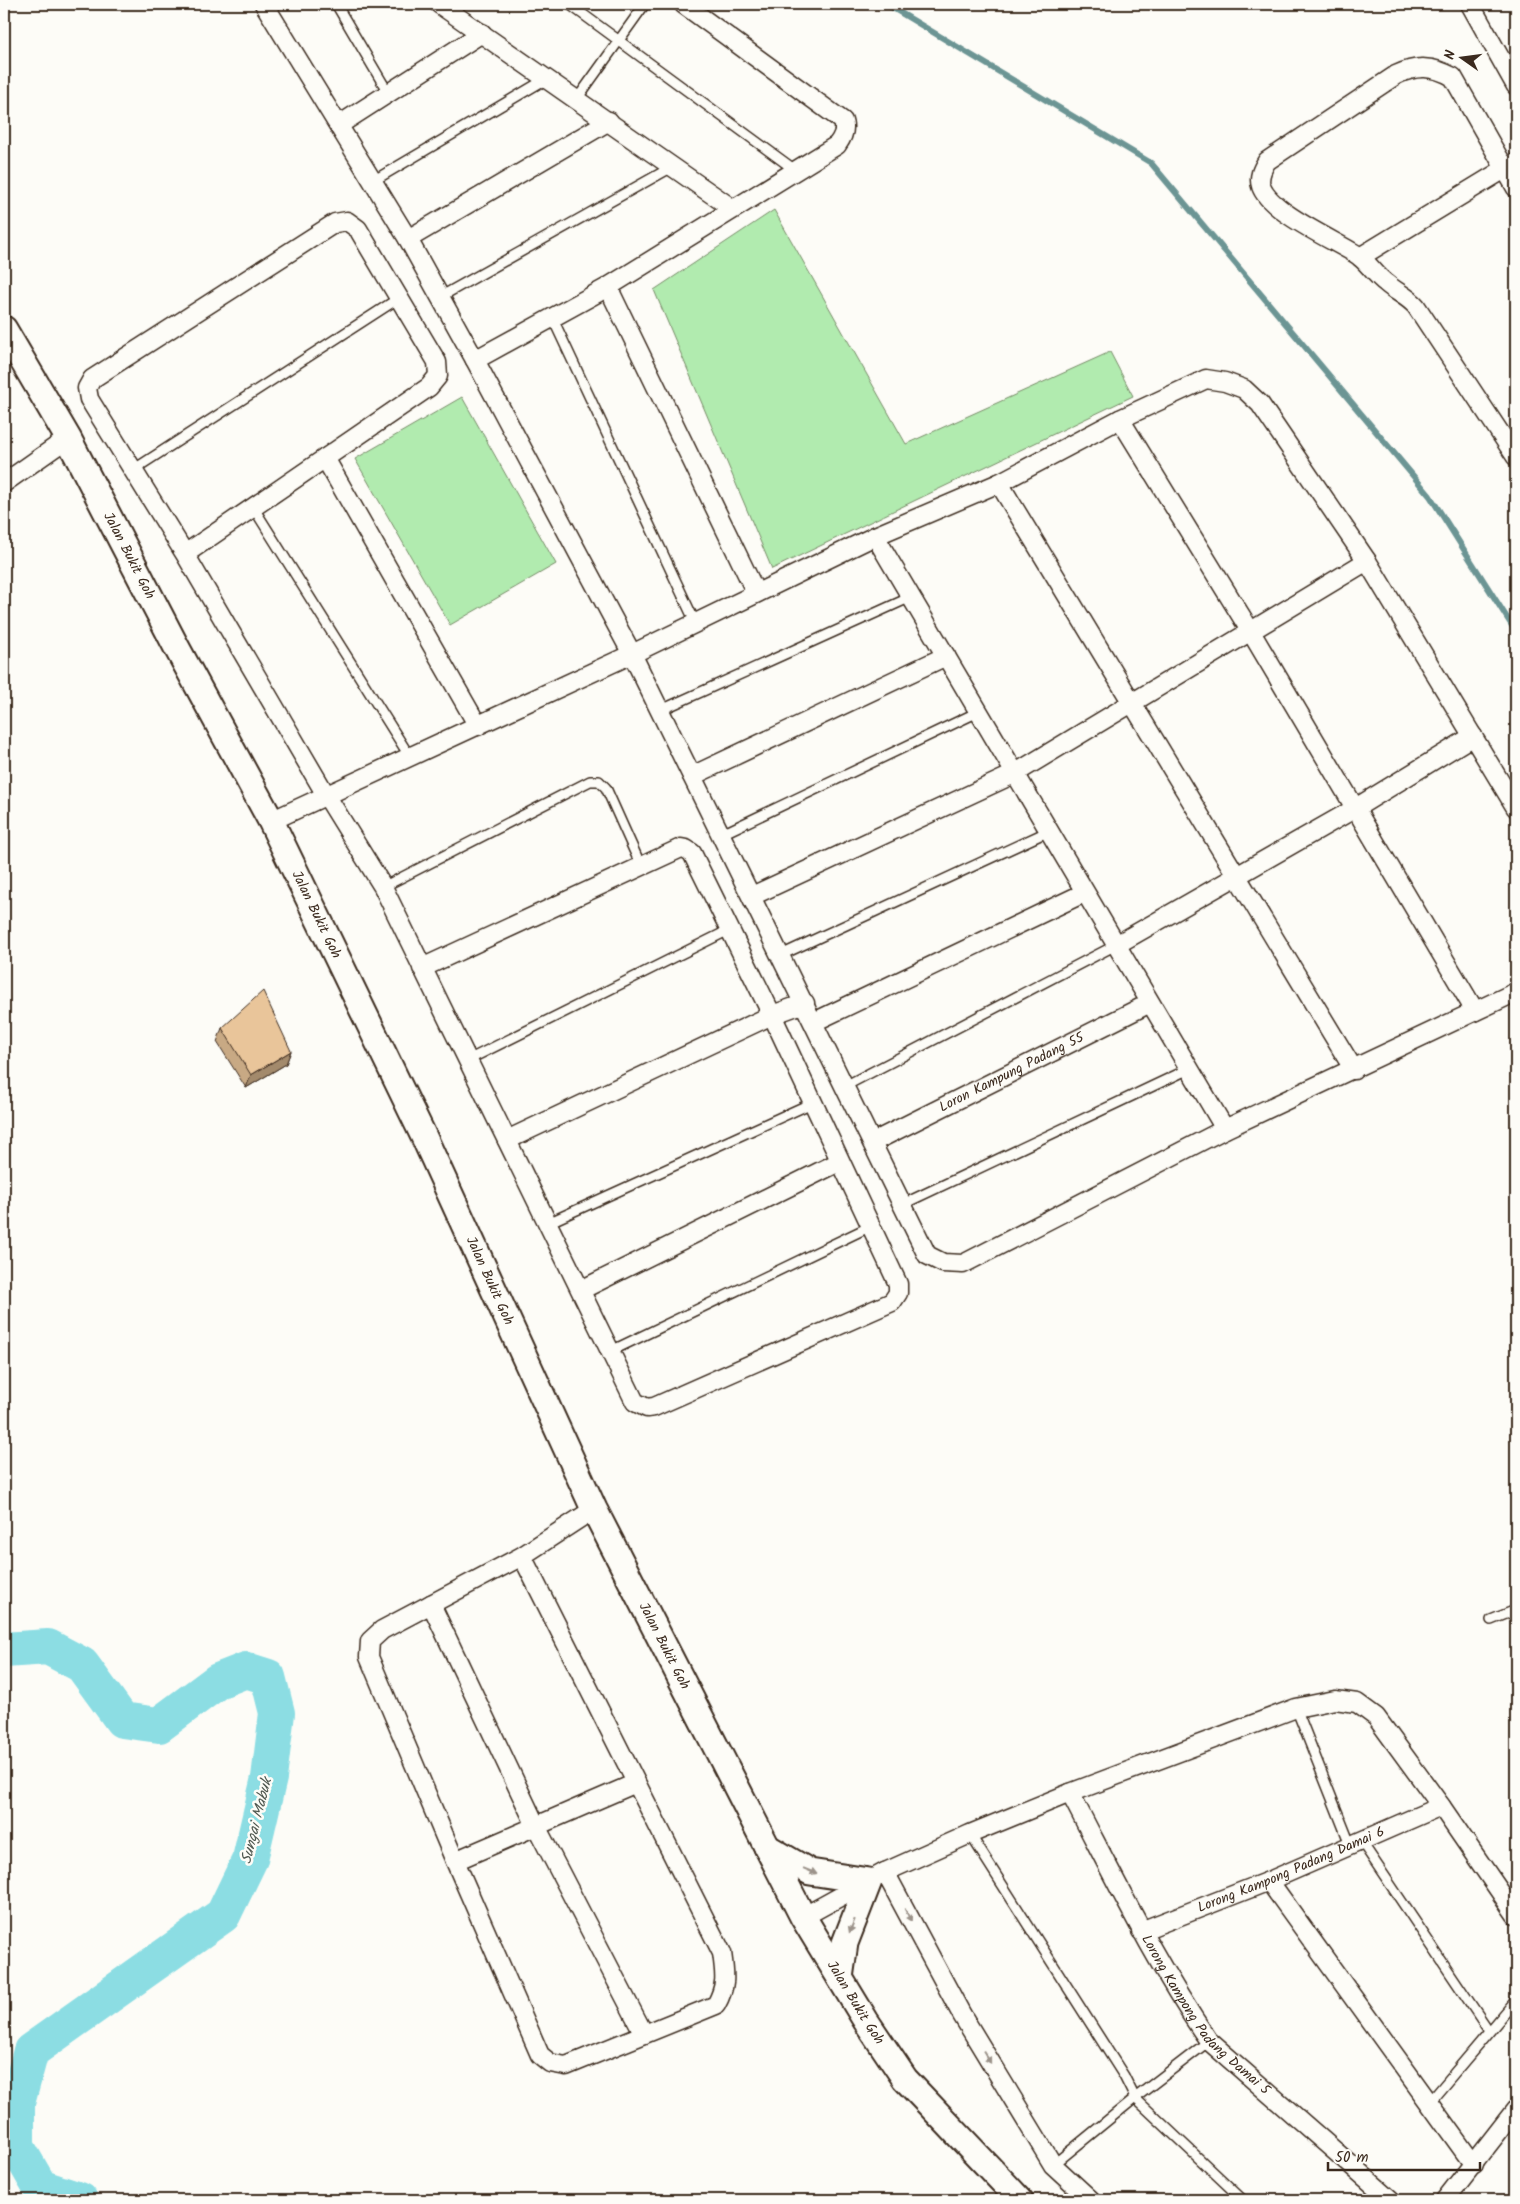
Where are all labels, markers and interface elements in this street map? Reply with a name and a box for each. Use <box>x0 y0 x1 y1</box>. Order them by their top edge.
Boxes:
north arrow <box>1438 32 1488 82</box>
text: N <box>1439 48 1462 62</box>
street label: Jalan Bukit Goh <box>97 508 161 603</box>
street label: Jalan Bukit Goh <box>286 867 347 962</box>
street label: Loron Kampung Padang 55 <box>935 1026 1089 1118</box>
street label: Jalan Bukit Goh <box>460 1233 519 1329</box>
street label: Jalan Bukit Goh <box>633 1599 696 1693</box>
water label: Sungai Mabuk <box>235 1774 280 1867</box>
street label: Lorong Kampong Padang Damai 6 <box>1194 1821 1388 1919</box>
one-way arrow <box>803 1867 818 1875</box>
one-way arrow <box>904 1907 912 1922</box>
one-way arrow <box>848 1919 856 1934</box>
street label: Lorong Kampong Padang Damai 5 <box>1135 1931 1276 2102</box>
street label: Jalan Bukit Goh <box>821 1957 890 2049</box>
one-way arrow <box>983 2050 992 2063</box>
scale bar <box>1328 2139 1480 2171</box>
text: 50 m <box>1335 2146 1369 2170</box>

